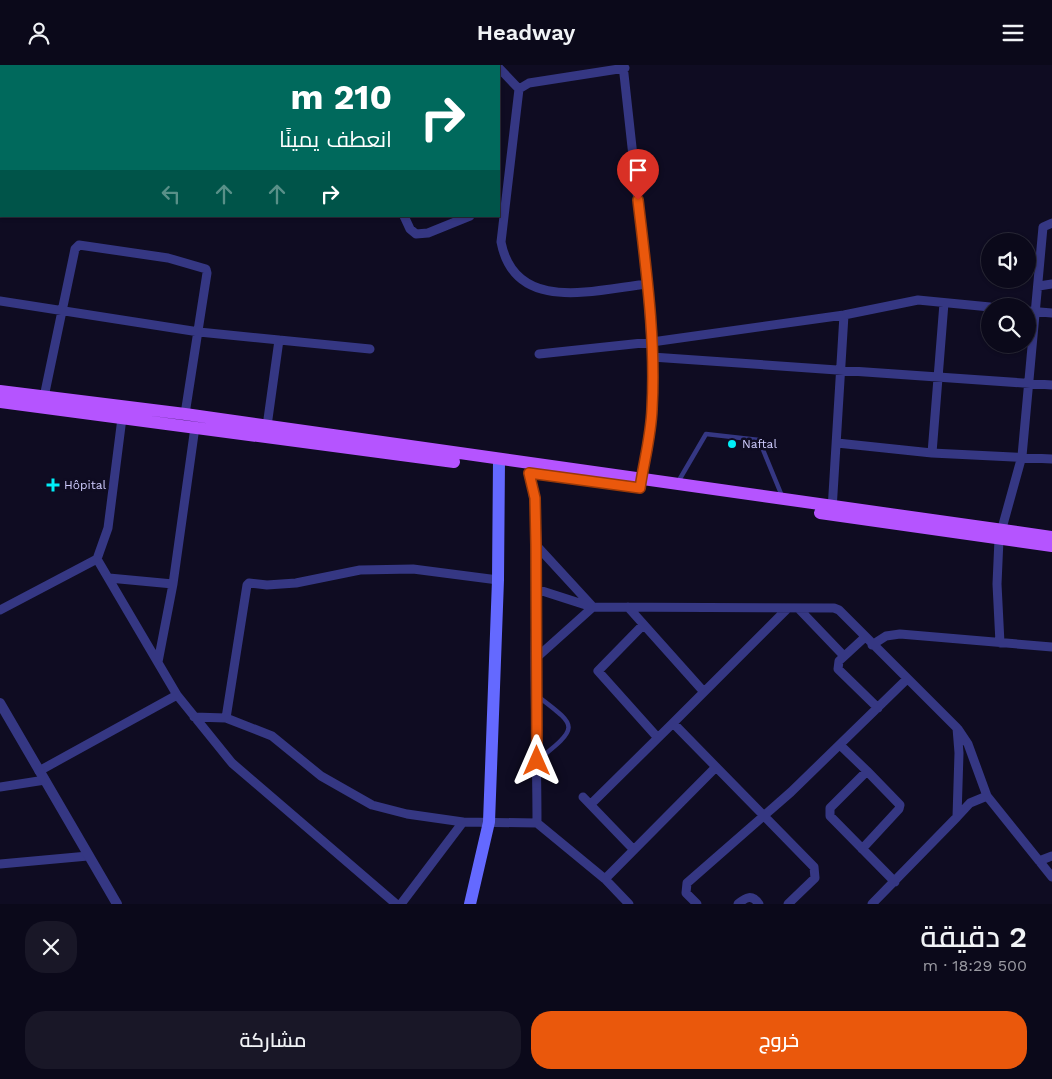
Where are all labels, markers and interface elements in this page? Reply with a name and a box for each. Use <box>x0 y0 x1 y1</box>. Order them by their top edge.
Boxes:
icon: person <box>25 19 53 47</box>
icon: menu <box>999 19 1027 47</box>
text: Headway <box>477 20 575 45</box>
text: 210 m <box>291 76 392 118</box>
icon: right <box>410 85 475 150</box>
text: انعطف يمينًا <box>279 127 392 152</box>
pin <box>617 149 659 200</box>
icon: arrive <box>624 156 652 184</box>
icon: left <box>157 180 185 208</box>
icon: ahead <box>210 180 238 208</box>
icon: ahead <box>263 180 291 208</box>
icon: right <box>316 180 344 208</box>
map controls <box>981 233 1036 353</box>
button: sound <box>981 233 1036 288</box>
button: search <box>981 298 1036 353</box>
place label: Naftal <box>742 437 777 451</box>
marker: Naftal <box>726 438 738 450</box>
marker: Hôpital <box>46 478 60 492</box>
place label: Hôpital <box>64 478 106 492</box>
position arrow <box>510 734 562 786</box>
text: 2 دقيقة <box>920 919 1027 954</box>
button: close <box>25 921 77 973</box>
text: 500 m · 18:29 <box>923 956 1027 975</box>
button: مشاركة <box>25 1011 521 1069</box>
button: خروج <box>531 1011 1027 1069</box>

